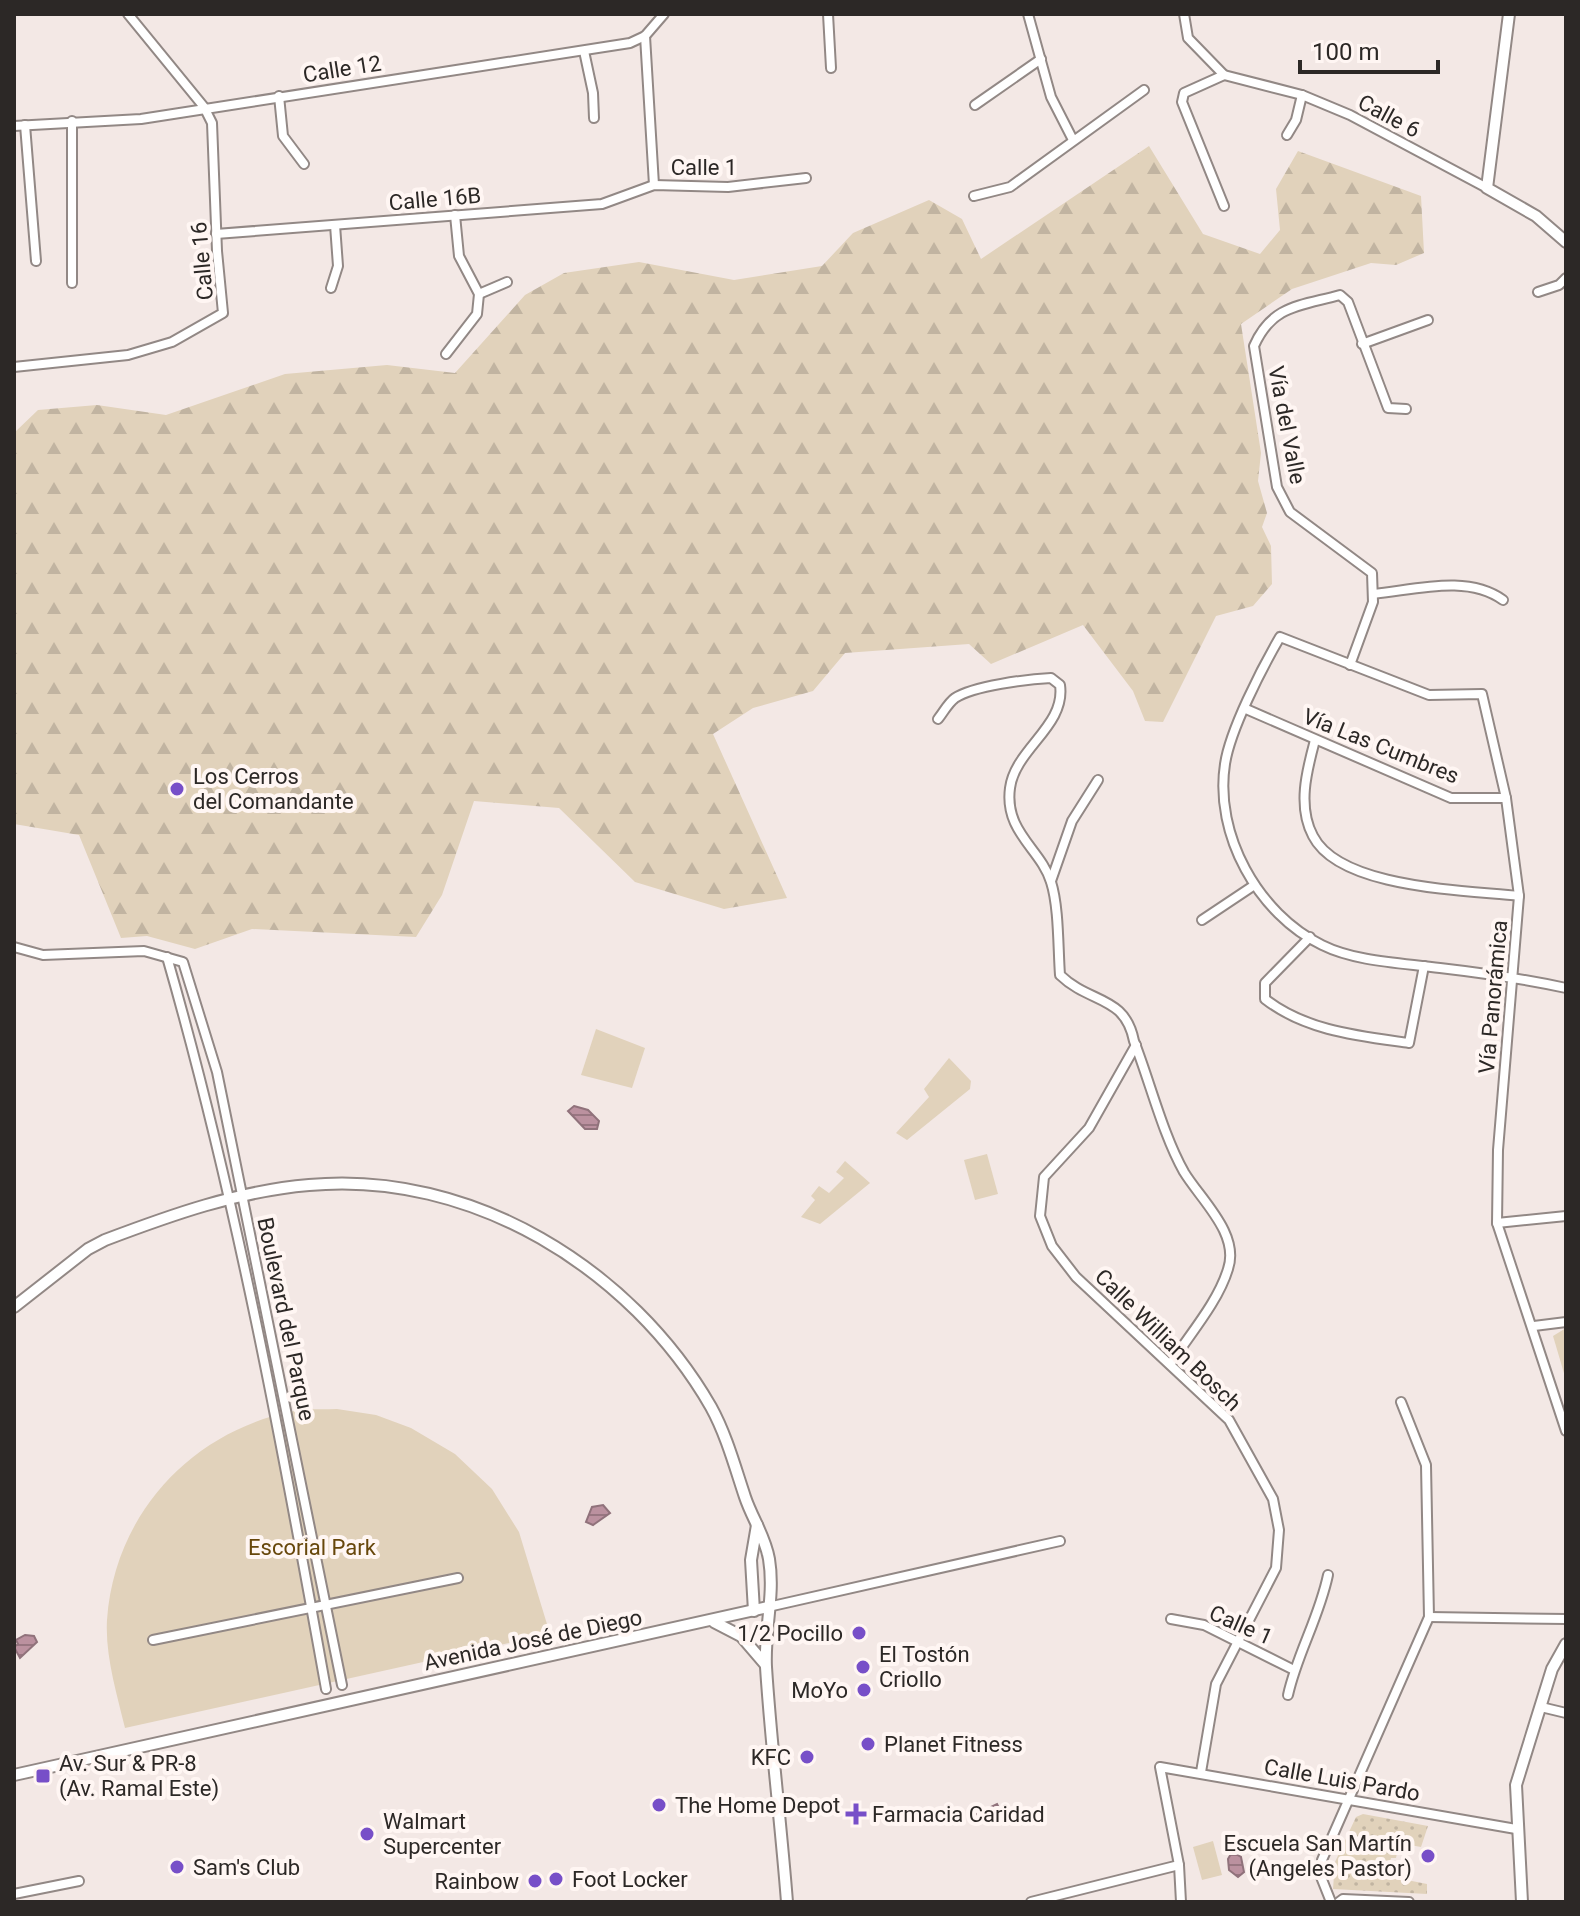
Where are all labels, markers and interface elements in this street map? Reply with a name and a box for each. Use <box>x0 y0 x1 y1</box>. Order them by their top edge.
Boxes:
scale bar <box>1300 24 1438 74</box>
text: 100 m <box>1312 38 1379 66</box>
street label: Calle 12 <box>301 50 383 88</box>
street label: Calle 6 <box>1354 89 1424 143</box>
street label: Calle 1 <box>671 155 737 180</box>
street label: Calle 16B <box>388 183 482 215</box>
street label: Calle 16 <box>186 221 218 301</box>
street label: Vía del Valle <box>1263 364 1311 486</box>
street label: Vía Las Cumbres <box>1299 703 1463 789</box>
place label: Los Cerros del Comandante <box>193 764 354 814</box>
marker: Los Cerros del Comandante <box>168 780 186 798</box>
street label: Vía Panorámica <box>1474 919 1512 1075</box>
street label: Boulevard del Parque <box>252 1215 320 1423</box>
street label: Calle William Bosch <box>1090 1264 1246 1416</box>
park label: Escorial Park <box>248 1535 377 1560</box>
street label: Calle 1 <box>1206 1600 1276 1650</box>
street label: Avenida José de Diego <box>422 1605 644 1675</box>
place label: 1/2 Pocillo <box>737 1621 843 1646</box>
marker: 1/2 Pocillo <box>850 1624 868 1642</box>
place label: El Tostón Criollo <box>879 1642 970 1692</box>
marker: El Tostón Criollo <box>854 1658 872 1676</box>
place label: MoYo <box>791 1678 848 1703</box>
marker: MoYo <box>855 1681 873 1699</box>
place label: Planet Fitness <box>884 1732 1023 1757</box>
marker: Planet Fitness <box>859 1735 877 1753</box>
place label: KFC <box>751 1745 791 1770</box>
marker: KFC <box>798 1748 816 1766</box>
place label: Av. Sur & PR-8 (Av. Ramal Este) <box>59 1751 219 1802</box>
street label: Calle Luis Pardo <box>1262 1754 1422 1806</box>
marker: Av. Sur & PR-8 (Av. Ramal Este) <box>34 1767 52 1785</box>
place label: The Home Depot <box>675 1793 840 1818</box>
marker: The Home Depot <box>650 1796 668 1814</box>
place label: Farmacia Caridad <box>872 1802 1045 1827</box>
marker: Farmacia Caridad <box>847 1805 865 1823</box>
place label: Walmart Supercenter <box>383 1809 502 1859</box>
marker: Walmart Supercenter <box>358 1825 376 1843</box>
place label: Escuela San Martín (Angeles Pastor) <box>1223 1831 1412 1882</box>
marker: Escuela San Martín (Angeles Pastor) <box>1419 1847 1437 1865</box>
place label: Sam's Club <box>193 1855 300 1880</box>
marker: Sam's Club <box>168 1858 186 1876</box>
place label: Foot Locker <box>572 1867 688 1892</box>
place label: Rainbow <box>435 1869 519 1894</box>
marker: Foot Locker <box>547 1870 565 1888</box>
marker: Rainbow <box>526 1872 544 1890</box>

